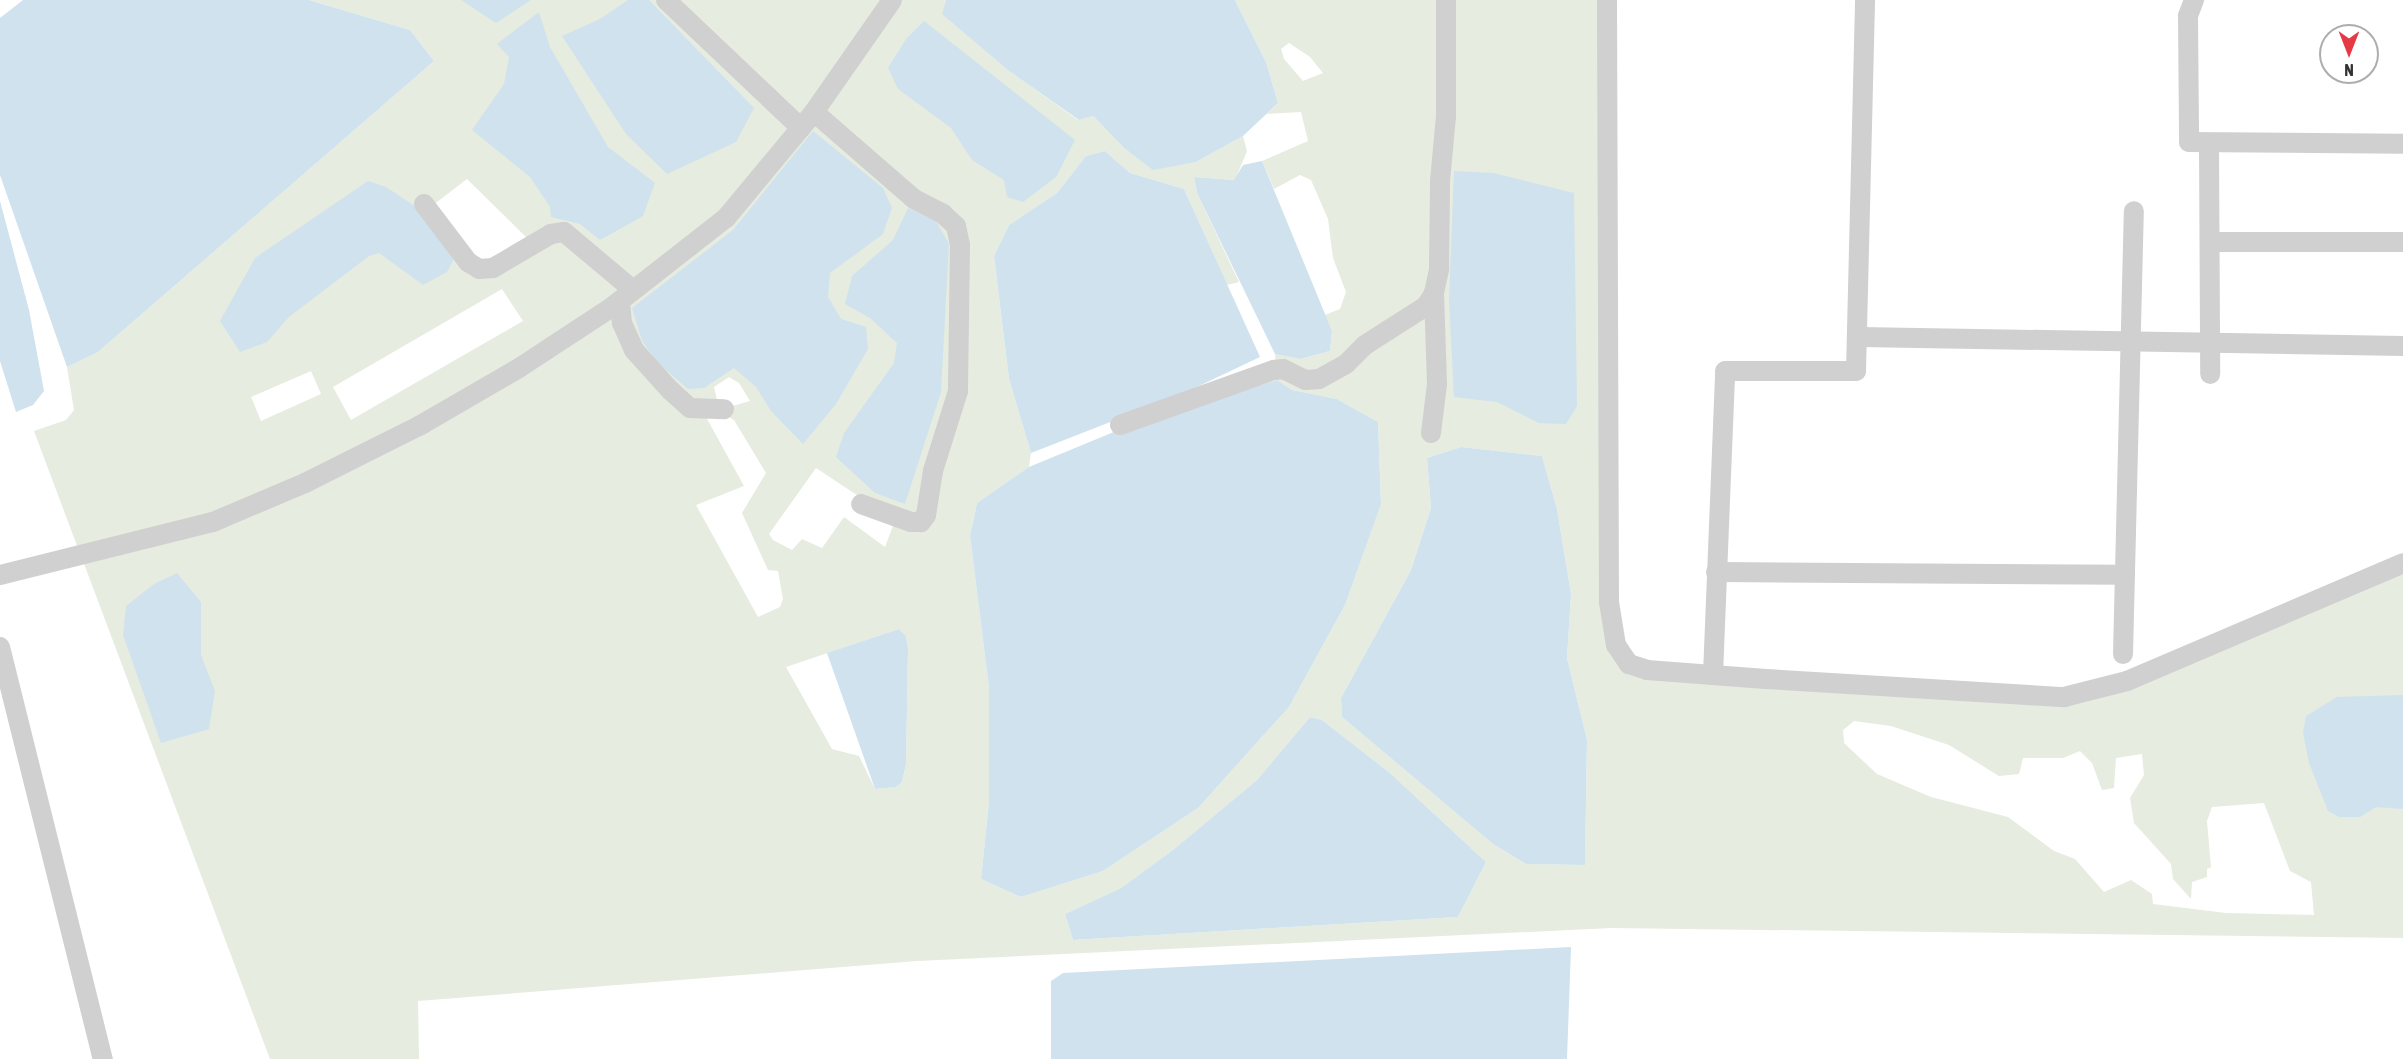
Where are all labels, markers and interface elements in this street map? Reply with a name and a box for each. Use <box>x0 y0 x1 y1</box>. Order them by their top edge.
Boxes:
north arrow <box>2319 24 2379 84</box>
text: N <box>2344 61 2354 79</box>

